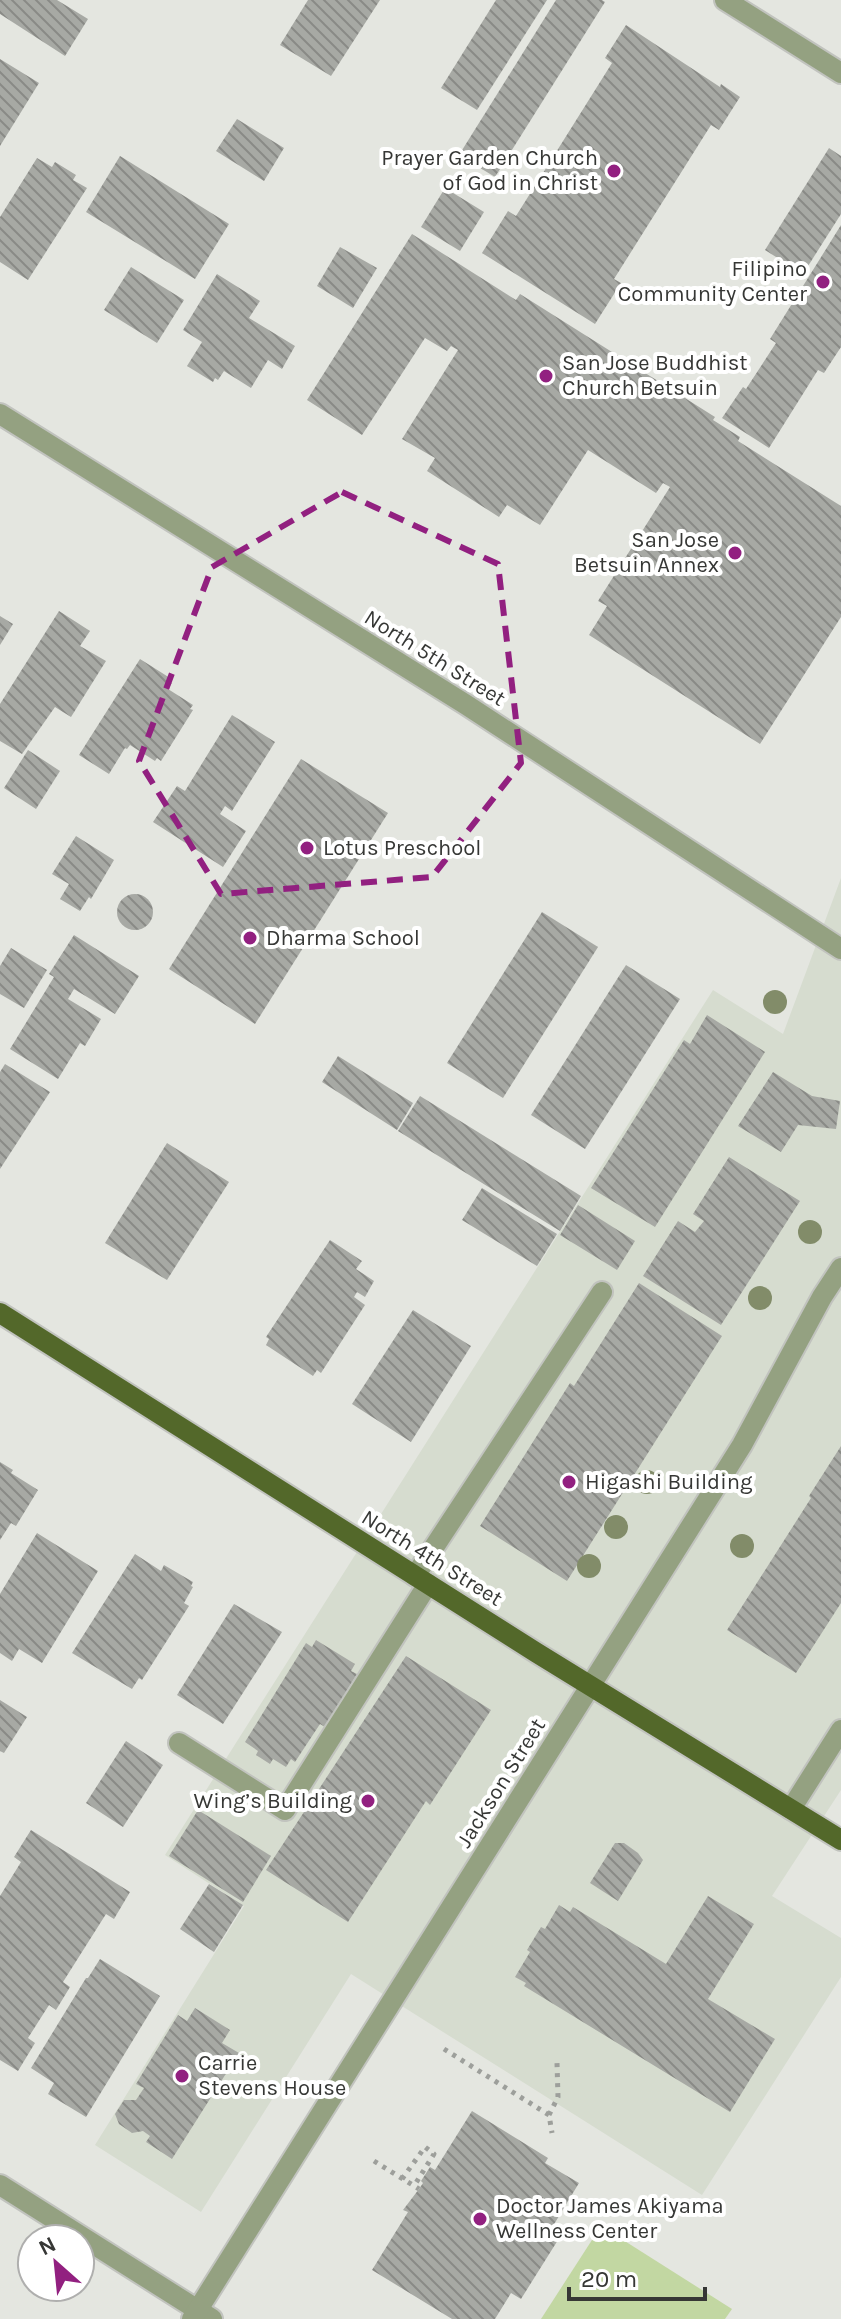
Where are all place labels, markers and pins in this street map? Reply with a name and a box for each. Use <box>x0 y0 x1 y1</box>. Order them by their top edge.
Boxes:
place label: Prayer Garden Church of God in Christ <box>381 145 598 196</box>
marker: Prayer Garden Church of God in Christ <box>605 162 623 180</box>
place label: Filipino Community Center <box>618 256 807 307</box>
marker: Filipino Community Center <box>814 273 832 291</box>
place label: San Jose Buddhist Church Betsuin <box>562 350 748 401</box>
marker: San Jose Buddhist Church Betsuin <box>537 367 555 385</box>
place label: San Jose Betsuin Annex <box>574 527 719 578</box>
marker: San Jose Betsuin Annex <box>726 544 744 562</box>
place label: Lotus Preschool <box>323 835 482 861</box>
marker: Lotus Preschool <box>298 839 316 857</box>
place label: Dharma School <box>266 925 420 951</box>
marker: Dharma School <box>241 929 259 947</box>
place label: Higashi Building <box>585 1469 753 1495</box>
marker: Higashi Building <box>560 1473 578 1491</box>
place label: Wing’s Building <box>194 1788 353 1814</box>
marker: Wing’s Building <box>359 1792 377 1810</box>
place label: Carrie Stevens House <box>198 2050 346 2101</box>
marker: Carrie Stevens House <box>173 2067 191 2085</box>
place label: Doctor James Akiyama Wellness Center <box>496 2193 724 2244</box>
marker: Doctor James Akiyama Wellness Center <box>471 2210 489 2228</box>

